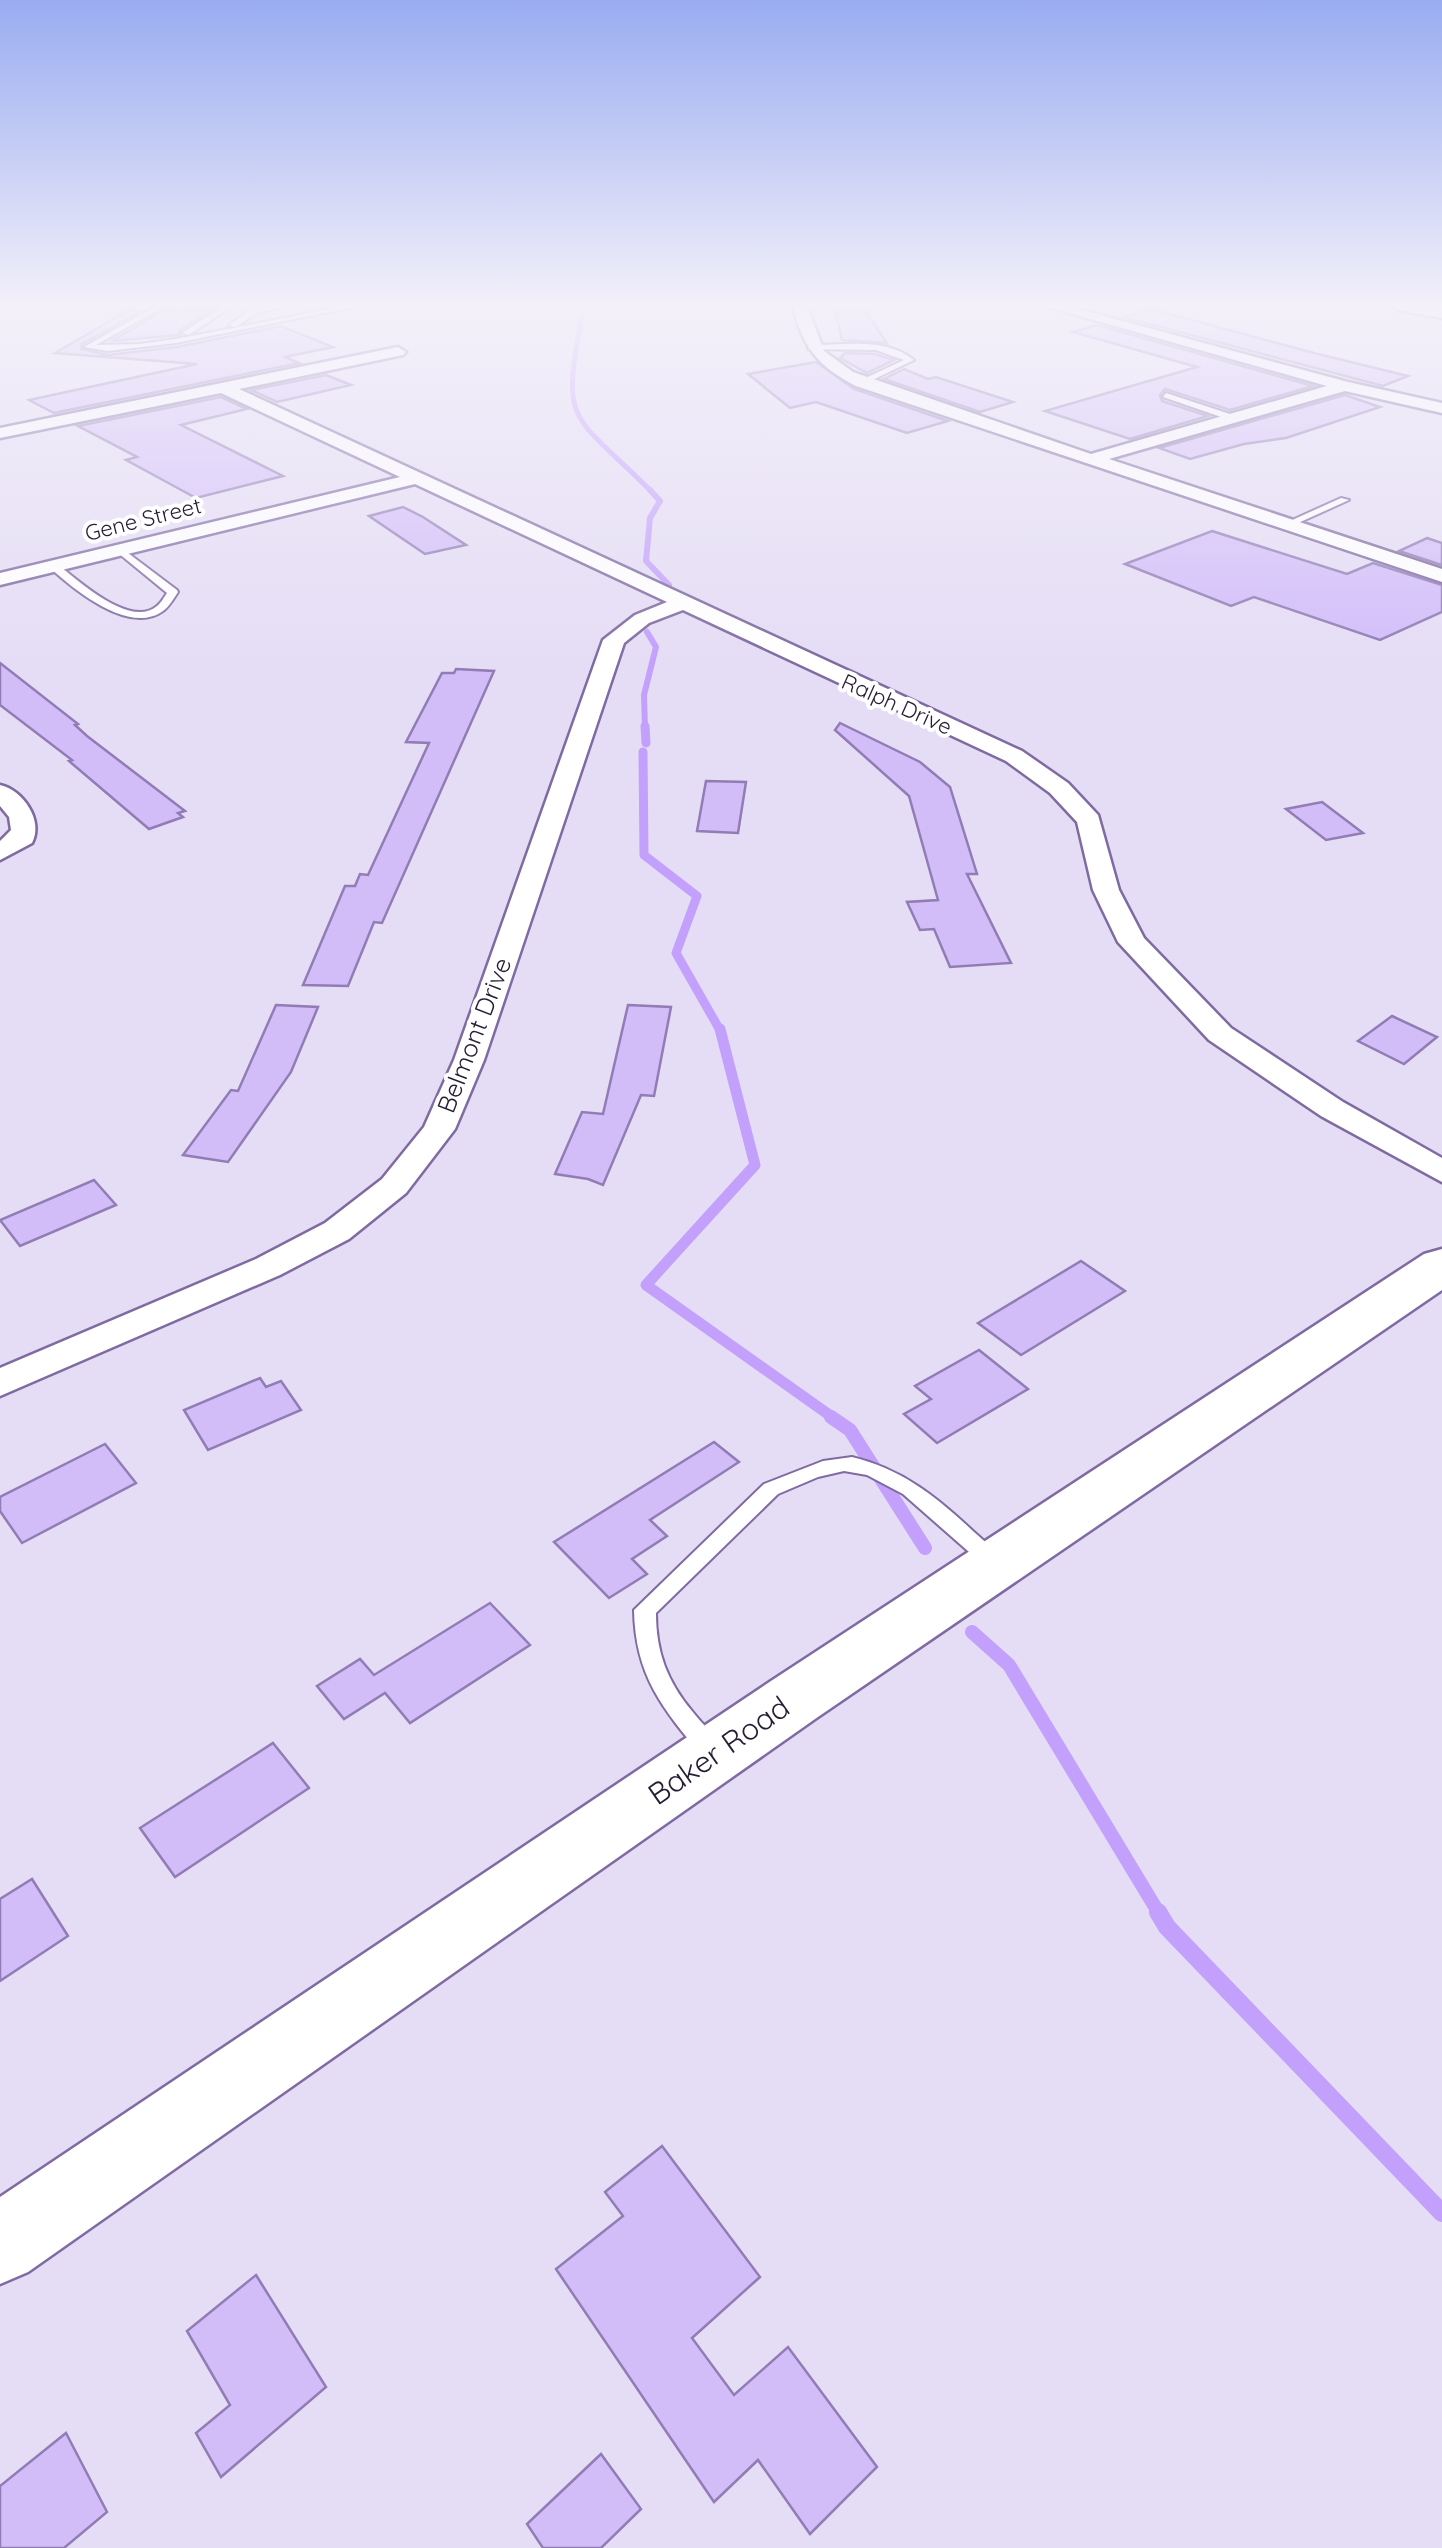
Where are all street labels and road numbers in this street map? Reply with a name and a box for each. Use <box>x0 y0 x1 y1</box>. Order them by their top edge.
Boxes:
street label: Gene Street <box>82 491 204 547</box>
street label: Ralph Drive <box>837 667 957 741</box>
street label: Belmont Drive <box>430 953 517 1117</box>
street label: Baker Road <box>640 1688 797 1813</box>

